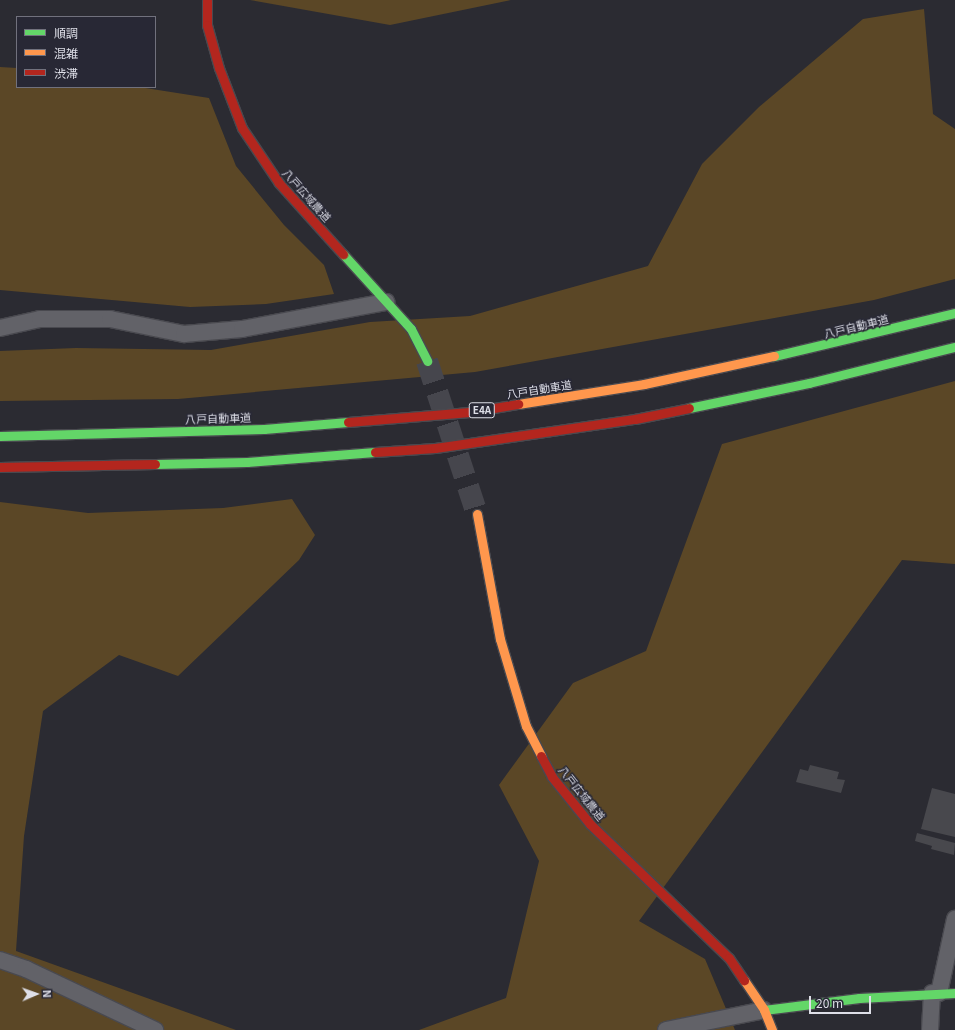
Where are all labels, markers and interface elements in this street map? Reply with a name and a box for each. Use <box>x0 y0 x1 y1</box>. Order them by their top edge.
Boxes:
legend <box>16 16 156 88</box>
text: 順調 <box>54 24 78 41</box>
text: 混雑 <box>54 44 78 61</box>
text: 渋滞 <box>54 64 78 81</box>
street label: 八戸広域農道 <box>280 166 334 224</box>
street label: 八戸自動車道 <box>822 312 890 340</box>
street label: 八戸自動車道 <box>505 377 573 401</box>
road number: E4A <box>468 402 496 418</box>
street label: 八戸自動車道 <box>185 410 251 426</box>
street label: 八戸広域農道 <box>556 763 608 823</box>
north arrow <box>16 974 56 1014</box>
scale bar <box>811 988 873 1014</box>
text: N <box>40 989 56 998</box>
text: 20 m <box>816 994 843 1011</box>

